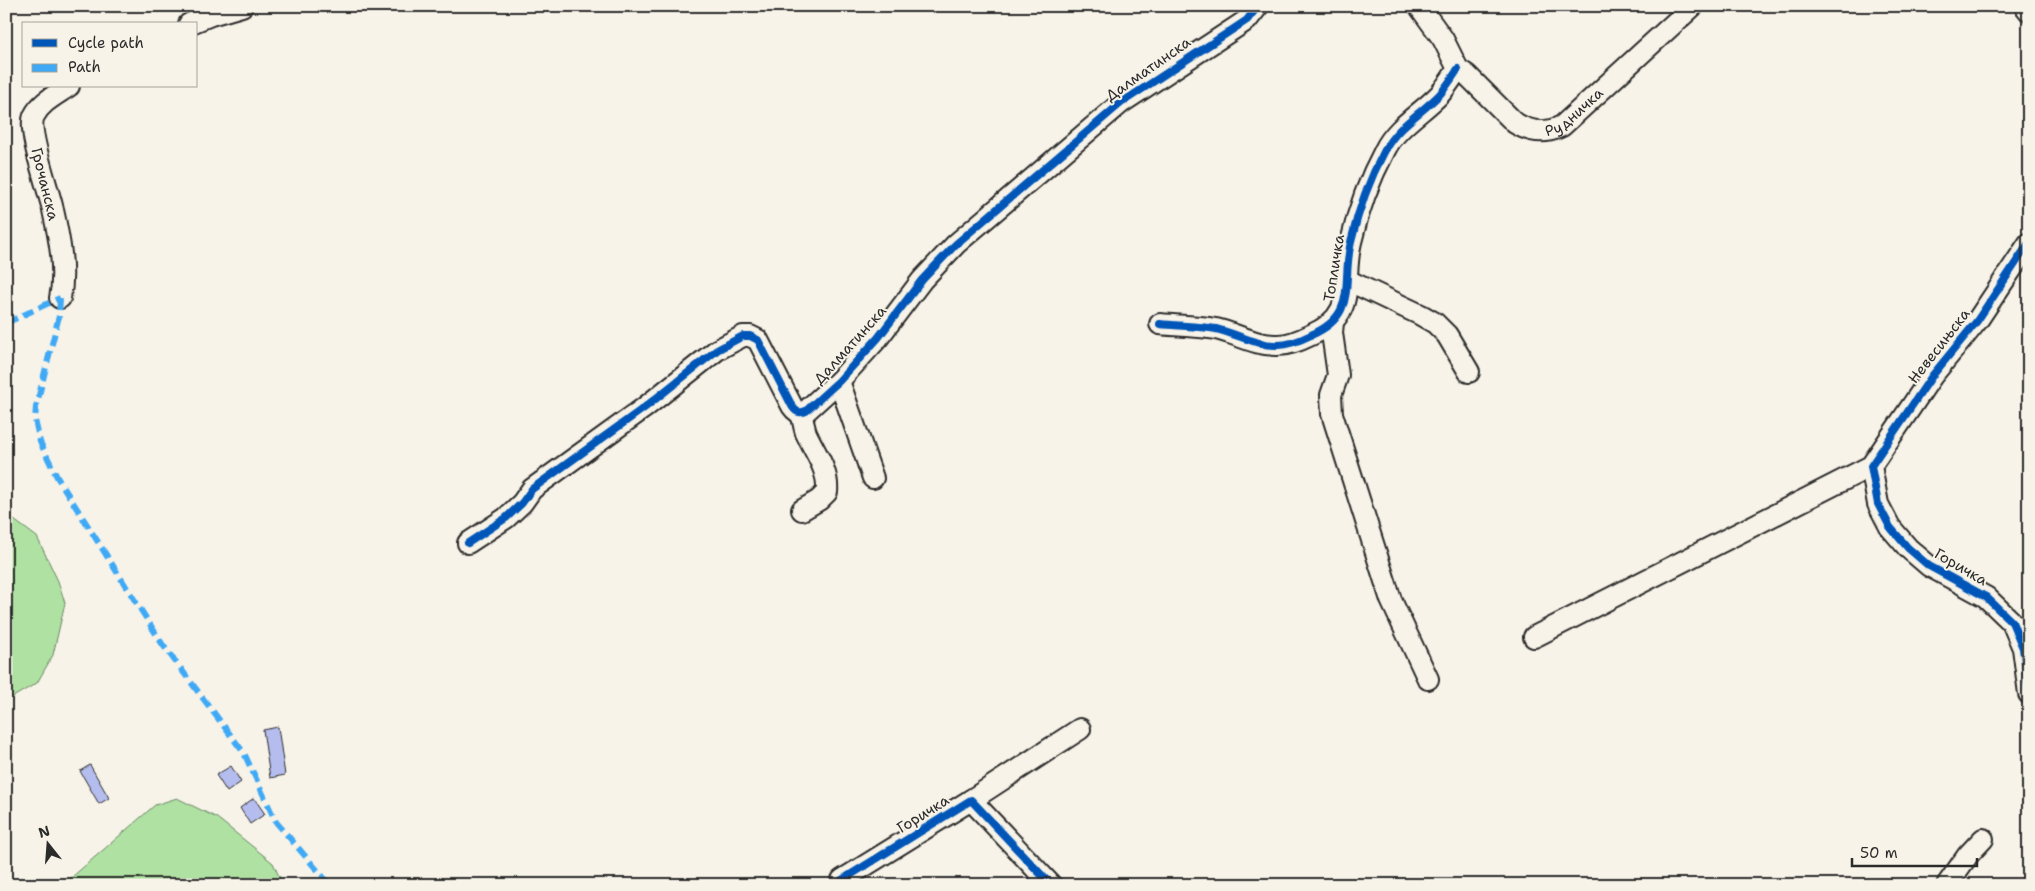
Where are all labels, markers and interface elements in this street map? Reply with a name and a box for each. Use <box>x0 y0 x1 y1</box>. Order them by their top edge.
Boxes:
legend <box>22 22 198 88</box>
street label: Далматинска <box>1101 32 1195 106</box>
text: Cycle path <box>68 33 144 53</box>
text: Path <box>68 57 101 77</box>
street label: Рудничка <box>1543 83 1608 141</box>
street label: Грочанска <box>26 146 64 223</box>
street label: Топличка <box>1319 232 1349 303</box>
street label: Далматинска <box>809 301 891 389</box>
street label: Невесињска <box>1903 304 1975 388</box>
street label: Горичка <box>1931 544 1992 590</box>
street label: Горичка <box>893 790 953 838</box>
north arrow <box>22 818 72 868</box>
text: N <box>36 821 52 842</box>
scale bar <box>1852 836 1978 868</box>
text: 50 m <box>1860 843 1898 863</box>

